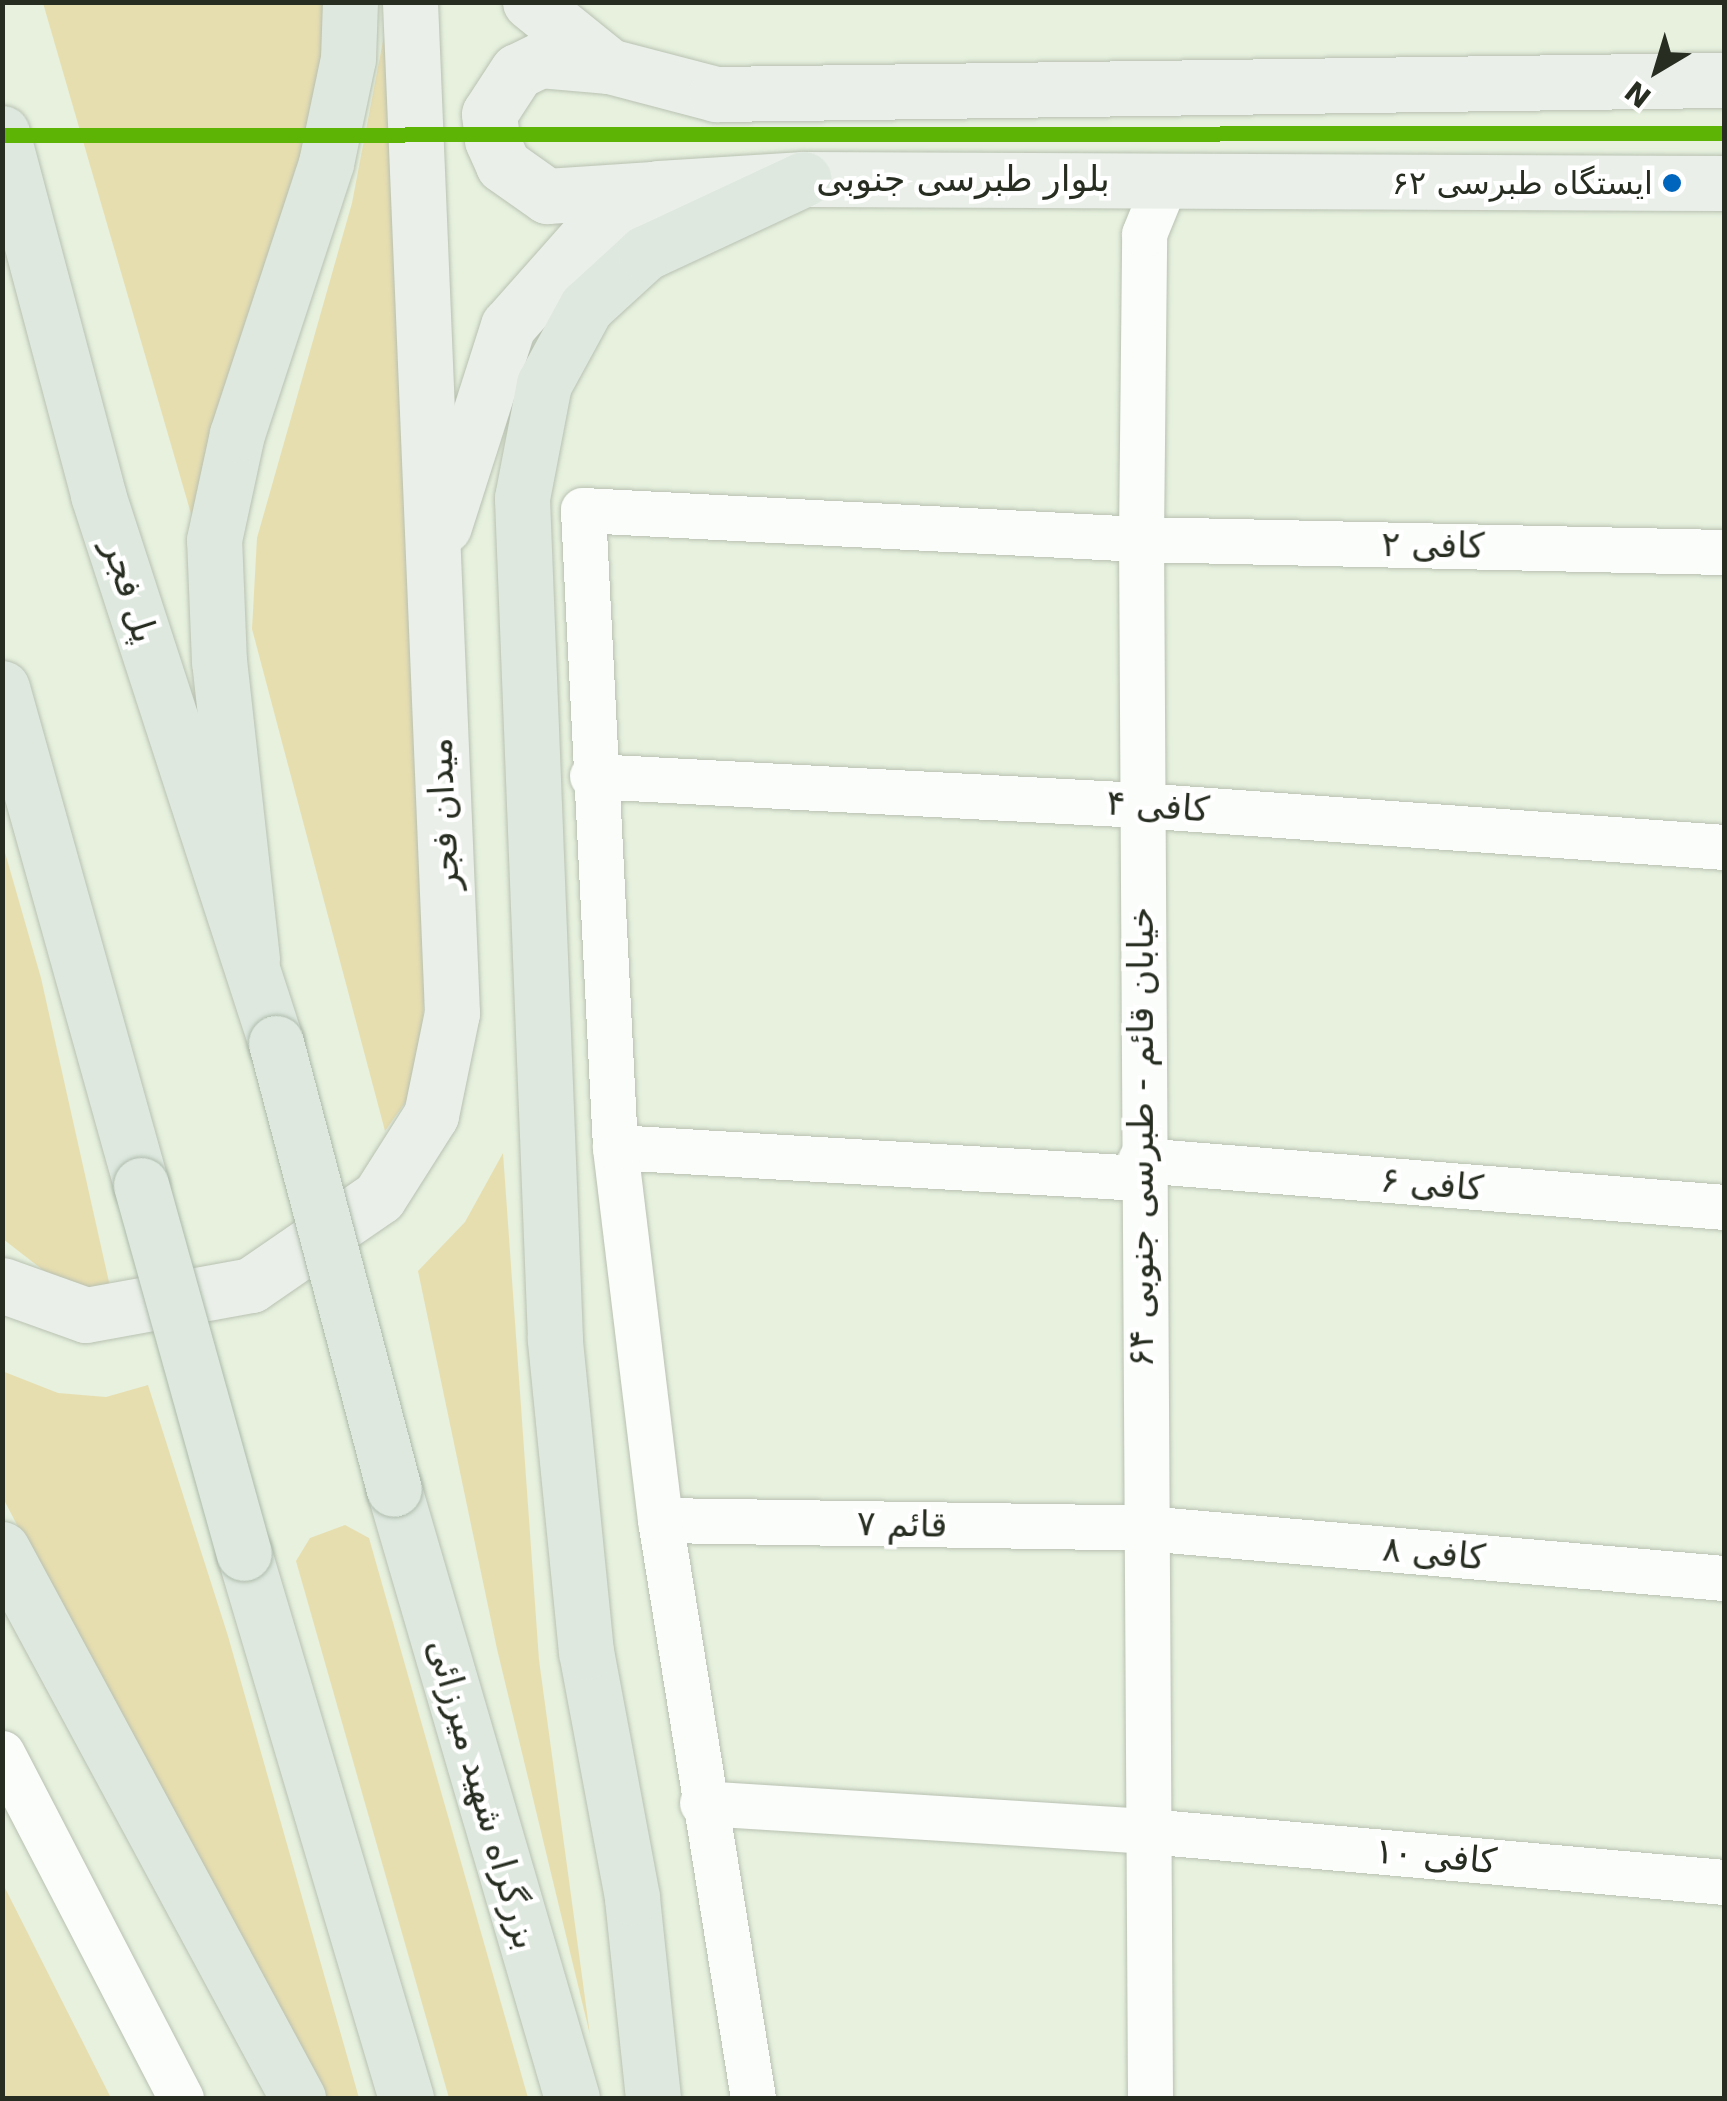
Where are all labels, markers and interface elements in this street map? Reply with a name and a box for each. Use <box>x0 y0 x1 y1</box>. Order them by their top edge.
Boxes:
north arrow <box>1607 20 1707 120</box>
text: N <box>1619 74 1658 114</box>
street label: بلوار طبرسی جنوبی <box>816 158 1110 200</box>
place label: ایستگاه طبرسی ۶۲ <box>1392 164 1653 202</box>
marker: ایستگاه طبرسی ۶۲ <box>1662 173 1682 193</box>
street label: کافی ۲ <box>1381 523 1485 567</box>
street label: پل فجر <box>94 534 166 648</box>
street label: میدان فجر <box>418 737 468 891</box>
street label: کافی ۴ <box>1105 781 1211 831</box>
street label: خیابان قائم - طبرسی جنوبی ۶۴ <box>1120 907 1162 1367</box>
street label: کافی ۶ <box>1379 1159 1485 1209</box>
street label: قائم ۷ <box>856 1502 948 1546</box>
street label: کافی ۸ <box>1381 1528 1487 1578</box>
street label: بزرگراه شهید میرزائی <box>419 1634 547 1954</box>
street label: کافی ۱۰ <box>1373 1830 1499 1882</box>

